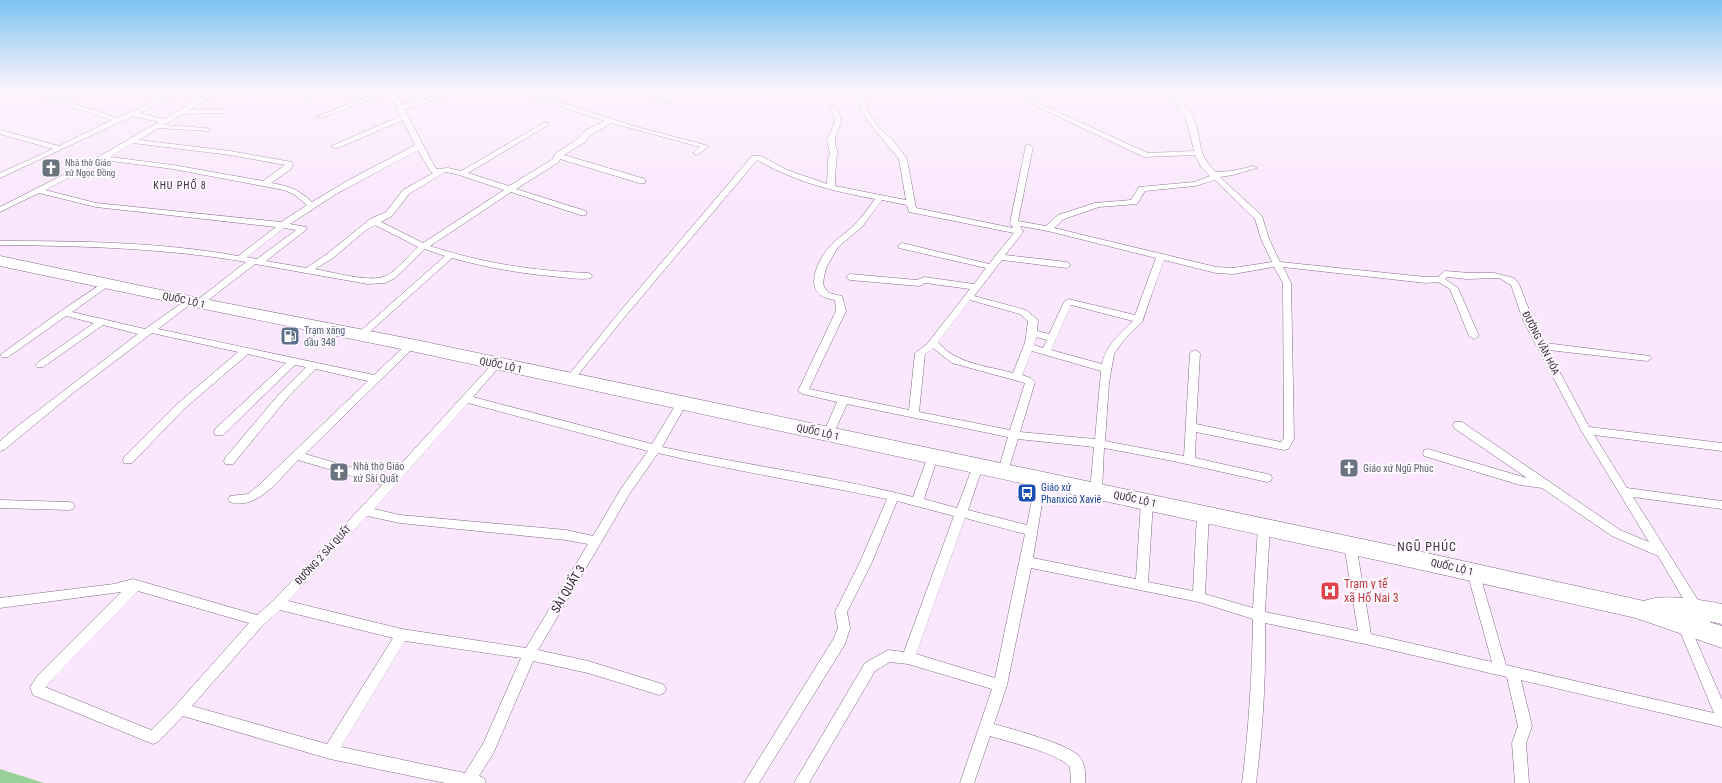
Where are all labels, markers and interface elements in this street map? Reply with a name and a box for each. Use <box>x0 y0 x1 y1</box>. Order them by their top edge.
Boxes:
church icon: Nhà thờ Giáo xứ Ngọc Đồng <box>40 157 62 179</box>
place label: Nhà thờ Giáo xứ Ngọc Đồng <box>65 158 115 178</box>
district label: KHU PHỐ 8 <box>153 177 207 191</box>
street label: QUỐC LỘ 1 <box>161 287 207 311</box>
street label: ĐƯỜNG VĂN HÓA <box>1520 309 1563 377</box>
fuel station icon: Trạm xăng dầu 348 <box>279 325 301 347</box>
place label: Trạm xăng dầu 348 <box>304 325 345 348</box>
street label: QUỐC LỘ 1 <box>478 352 524 376</box>
street label: QUỐC LỘ 1 <box>795 419 841 443</box>
church icon: Giáo xứ Ngũ Phúc <box>1338 457 1360 479</box>
church icon: Nhà thờ Giáo xứ Sài Quất <box>328 461 350 483</box>
place label: Nhà thờ Giáo xứ Sài Quất <box>353 461 404 484</box>
place label: Giáo xứ Ngũ Phúc <box>1363 463 1434 474</box>
bus stop icon: Giáo xứ Phanxicô Xaviê <box>1016 482 1038 504</box>
place label: Giáo xứ Phanxicô Xaviê <box>1041 482 1101 505</box>
street label: QUỐC LỘ 1 <box>1112 486 1158 510</box>
street label: ĐƯỜNG 2 SÀI QUẤT <box>290 521 353 587</box>
district label: NGŨ PHÚC <box>1397 538 1457 554</box>
street label: QUỐC LỘ 1 <box>1429 554 1475 578</box>
street label: SÀI QUẤT 3 <box>546 561 588 616</box>
place label: Trạm y tế xã Hố Nai 3 <box>1344 577 1399 605</box>
hospital icon: Trạm y tế xã Hố Nai 3 <box>1319 580 1341 602</box>

